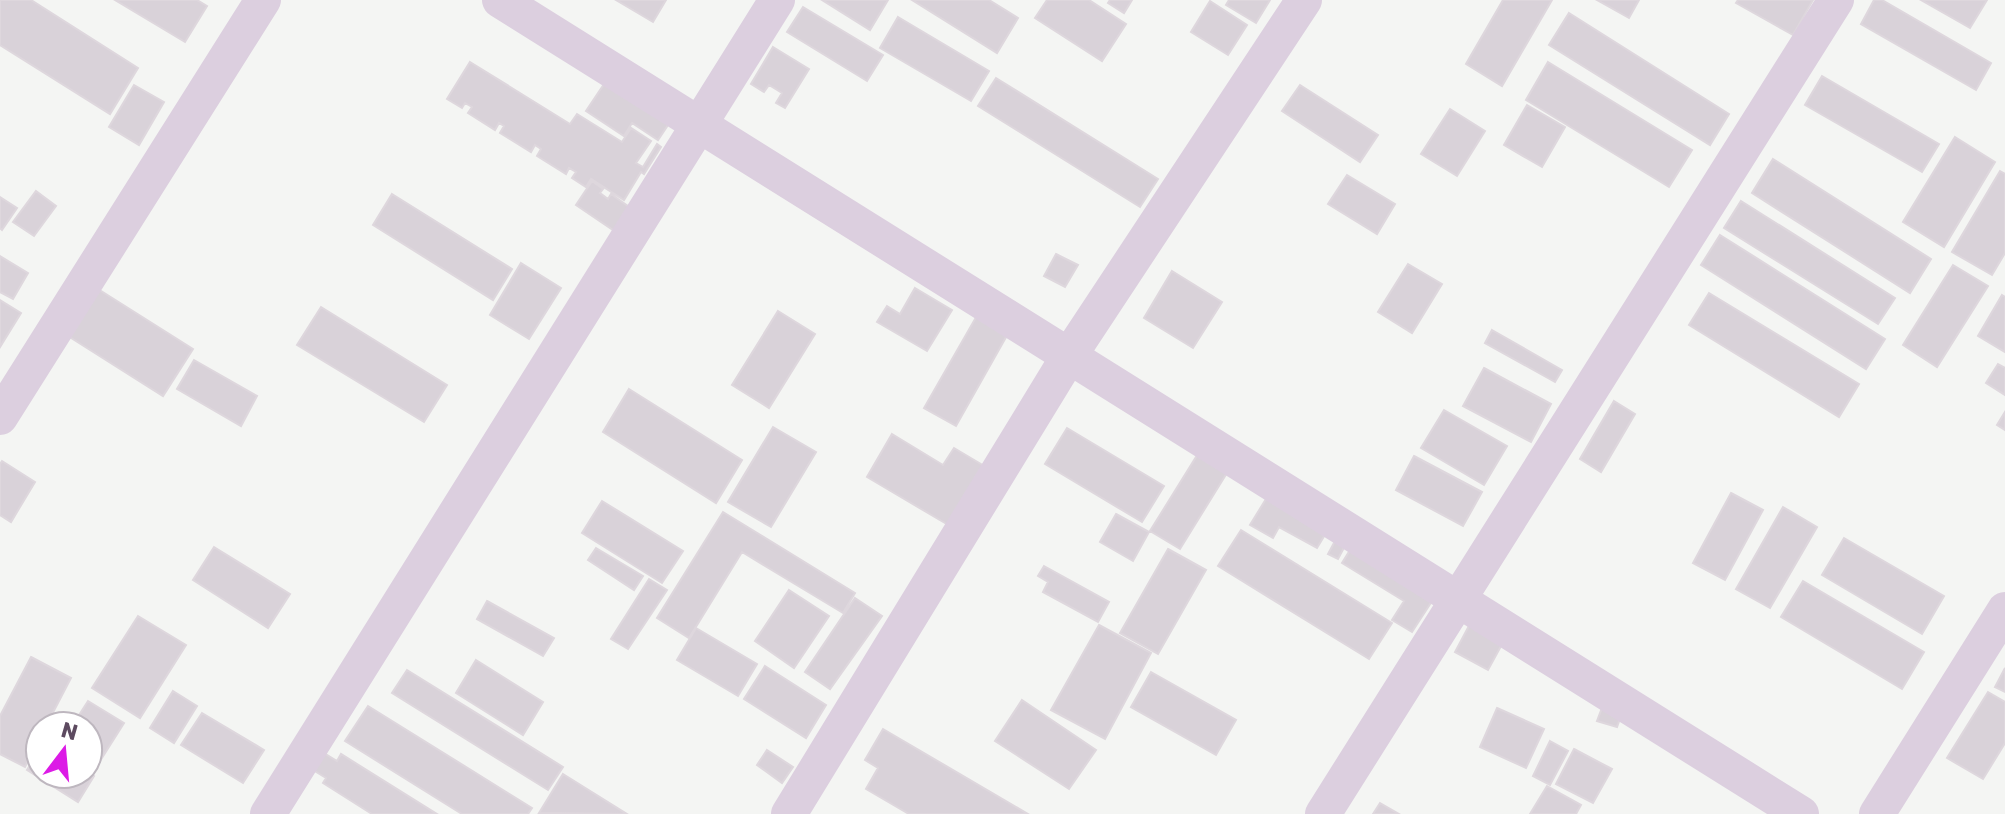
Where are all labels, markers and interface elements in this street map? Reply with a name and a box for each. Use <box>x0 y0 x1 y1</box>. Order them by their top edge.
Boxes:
north arrow <box>24 710 104 790</box>
text: N <box>58 716 81 746</box>

